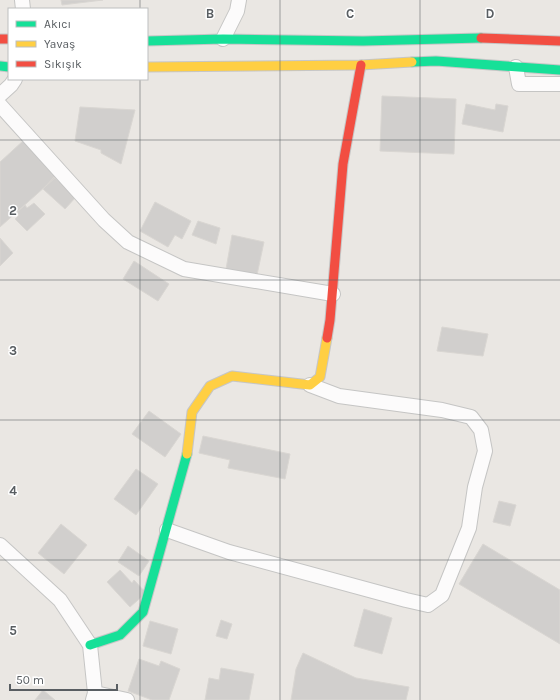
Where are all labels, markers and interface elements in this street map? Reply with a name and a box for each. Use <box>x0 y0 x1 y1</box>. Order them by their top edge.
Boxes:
text: B <box>206 6 214 21</box>
text: C <box>346 6 354 21</box>
text: D <box>486 6 495 21</box>
legend <box>8 8 148 80</box>
text: Akıcı <box>44 17 71 31</box>
text: Yavaş <box>44 37 75 51</box>
text: Sıkışık <box>44 57 82 71</box>
text: 2 <box>9 203 17 218</box>
text: 3 <box>9 343 17 358</box>
text: 4 <box>9 483 17 498</box>
text: 5 <box>9 623 17 638</box>
scale bar <box>10 666 117 692</box>
text: 50 m <box>16 673 44 687</box>

